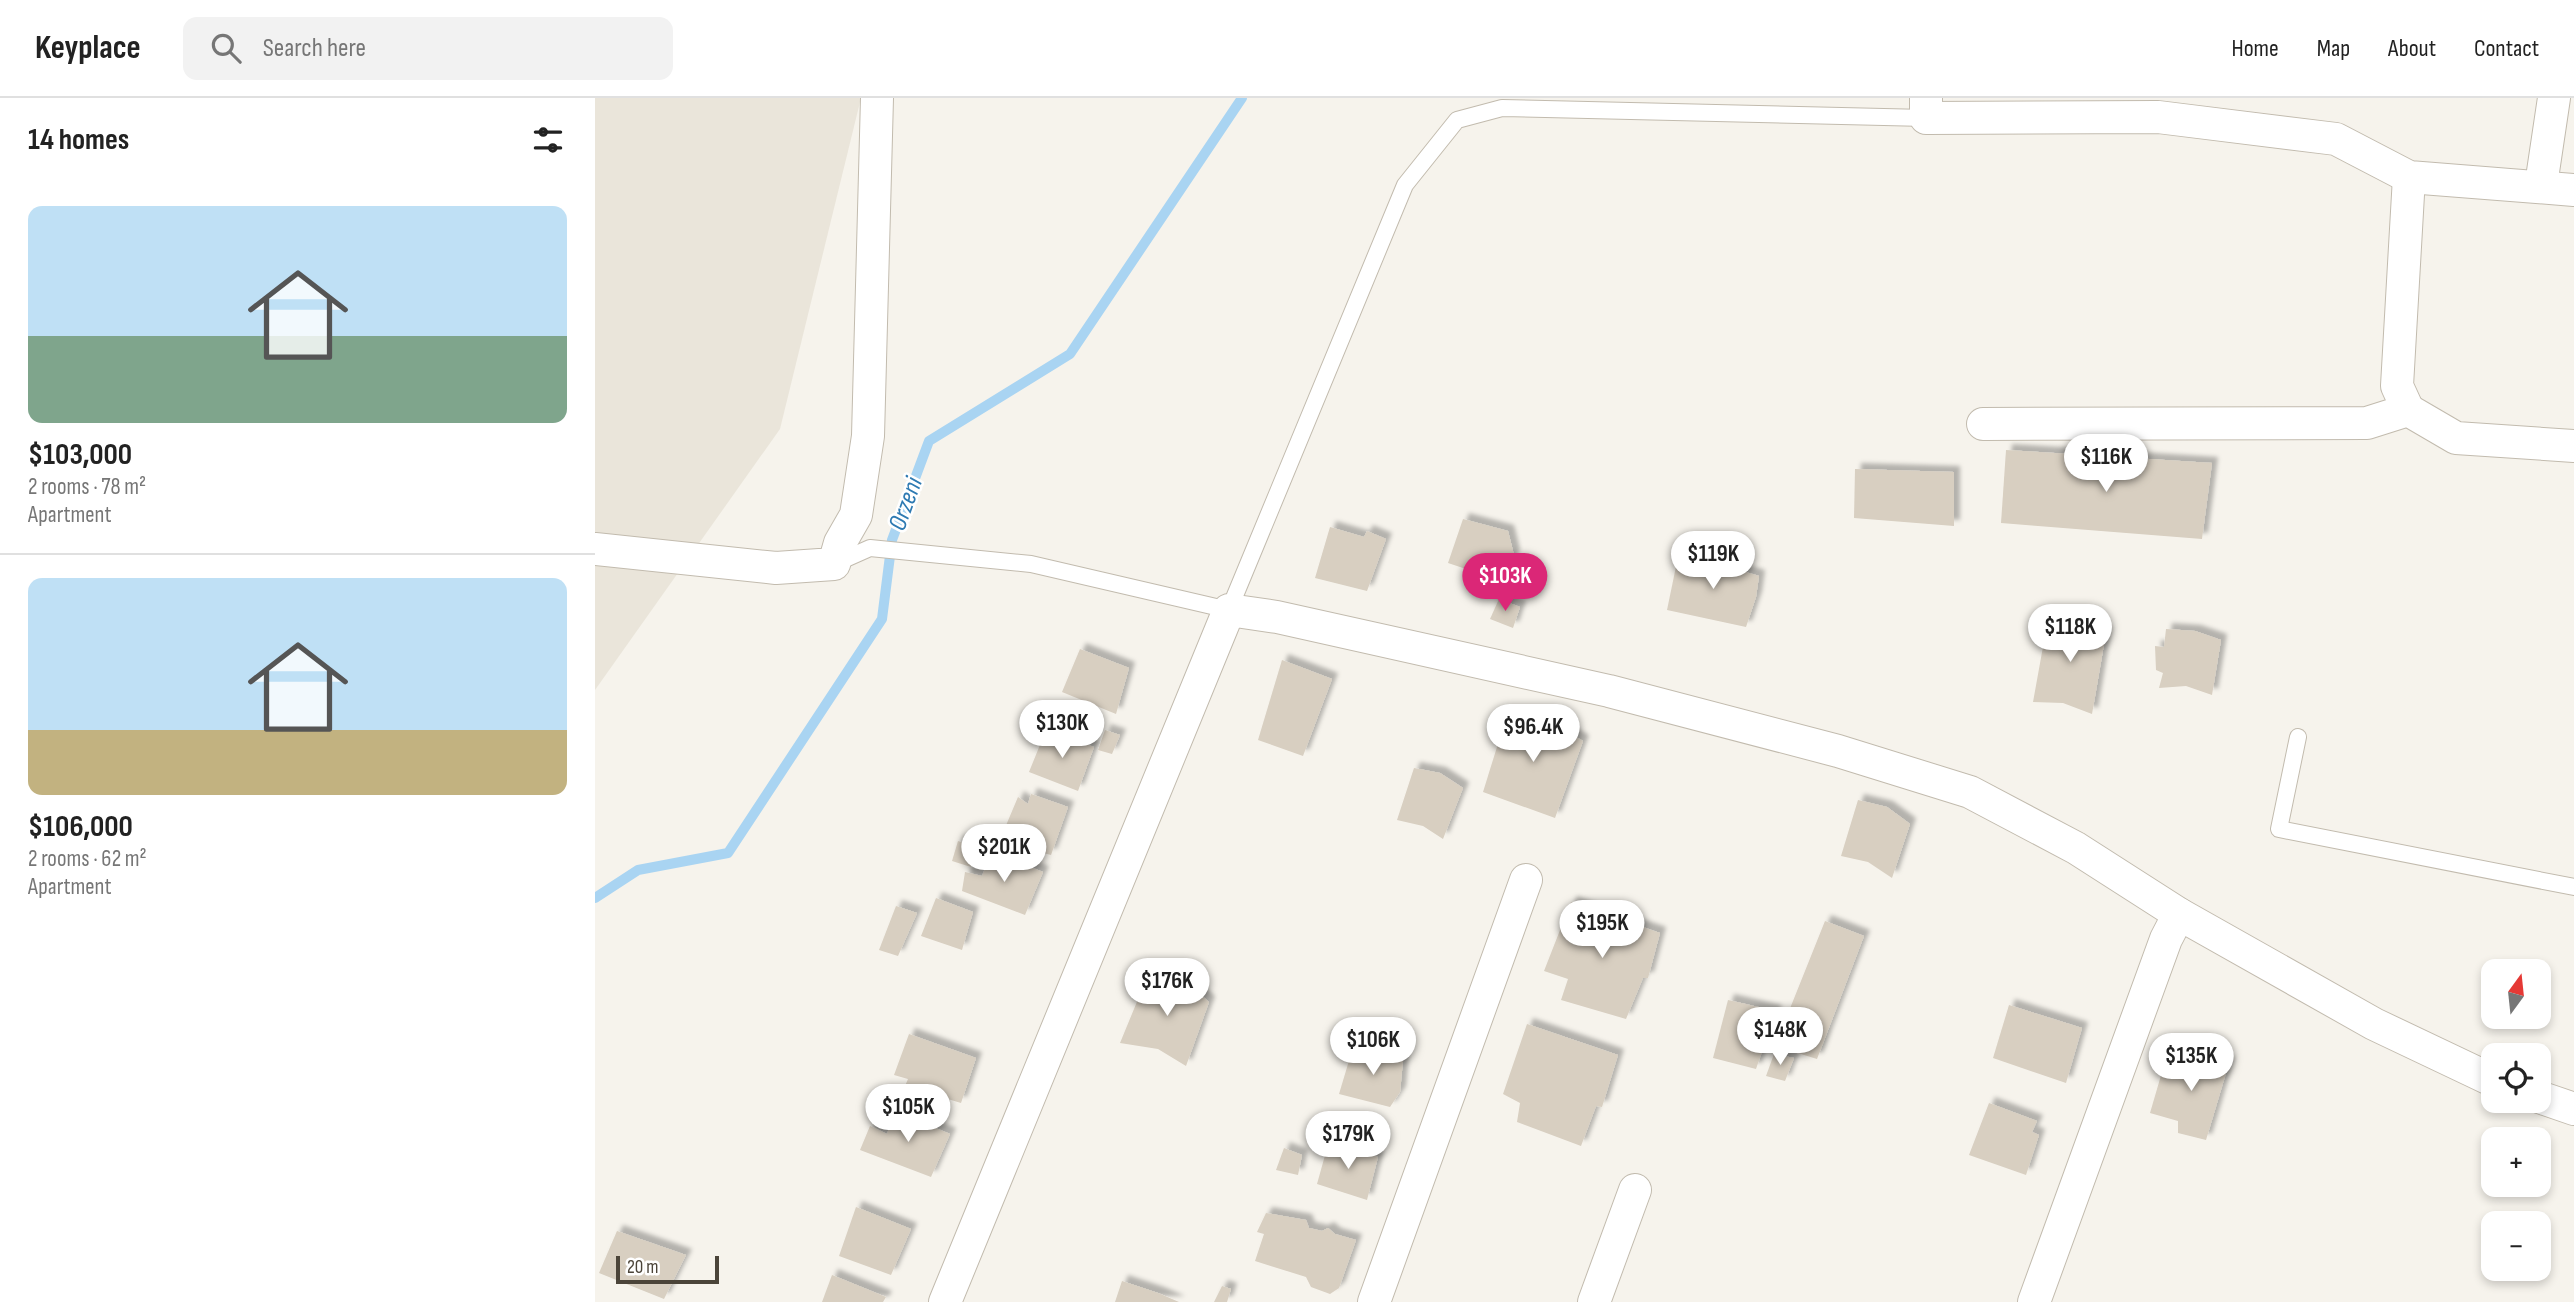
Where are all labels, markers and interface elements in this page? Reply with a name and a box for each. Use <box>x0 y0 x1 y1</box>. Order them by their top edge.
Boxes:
search box <box>183 17 673 80</box>
text: Keyplace <box>35 28 141 68</box>
icon: search <box>207 29 245 67</box>
text: Search here <box>263 33 366 64</box>
text: Home <box>2231 34 2279 63</box>
text: Map <box>2317 34 2350 63</box>
text: About <box>2388 34 2436 63</box>
text: Contact <box>2474 34 2539 63</box>
icon: filters <box>529 121 567 159</box>
text: 14 homes <box>28 122 129 158</box>
icon: home <box>235 252 361 378</box>
pin: $116K <box>2057 434 2155 494</box>
text: $103,000 <box>28 437 132 473</box>
text: $116K <box>2080 443 2132 471</box>
water label: Orzeni <box>882 472 930 535</box>
text: 2 rooms · 78 m² <box>28 473 146 501</box>
text: Apartment <box>28 501 112 529</box>
pin: $119K <box>1664 532 1762 591</box>
text: $119K <box>1687 540 1739 568</box>
pin: $103K <box>1456 554 1554 613</box>
text: $103K <box>1478 562 1532 590</box>
pin: $118K <box>2021 604 2119 664</box>
text: $118K <box>2044 613 2096 641</box>
icon: home <box>235 624 361 750</box>
pin: $130K <box>1013 700 1111 760</box>
pin: $96.4K <box>1476 704 1590 764</box>
text: $130K <box>1035 709 1089 737</box>
text: $96.4K <box>1503 713 1563 741</box>
text: $106,000 <box>28 809 133 845</box>
pin: $201K <box>955 824 1053 884</box>
text: $201K <box>977 833 1031 861</box>
text: 2 rooms · 62 m² <box>28 845 147 873</box>
text: Apartment <box>28 873 112 901</box>
pin: $195K <box>1553 900 1651 960</box>
text: $195K <box>1575 909 1629 937</box>
pin: $176K <box>1118 958 1216 1018</box>
north arrow <box>2481 959 2551 1029</box>
map controls <box>2481 959 2551 1281</box>
text: $176K <box>1141 967 1193 995</box>
pin: $148K <box>1731 1007 1829 1067</box>
text: $148K <box>1753 1016 1807 1044</box>
pin: $106K <box>1324 1018 1422 1077</box>
text: $106K <box>1346 1026 1400 1054</box>
pin: $135K <box>2142 1034 2240 1093</box>
text: $135K <box>2165 1042 2217 1070</box>
button: locate <box>2481 1043 2551 1113</box>
pin: $105K <box>859 1084 957 1144</box>
text: $105K <box>881 1093 935 1121</box>
pin: $179K <box>1299 1112 1397 1171</box>
text: $179K <box>1322 1120 1374 1148</box>
button: + <box>2481 1127 2551 1197</box>
button: − <box>2481 1211 2551 1281</box>
scale bar <box>616 1253 719 1285</box>
text: 20 m <box>627 1256 659 1279</box>

